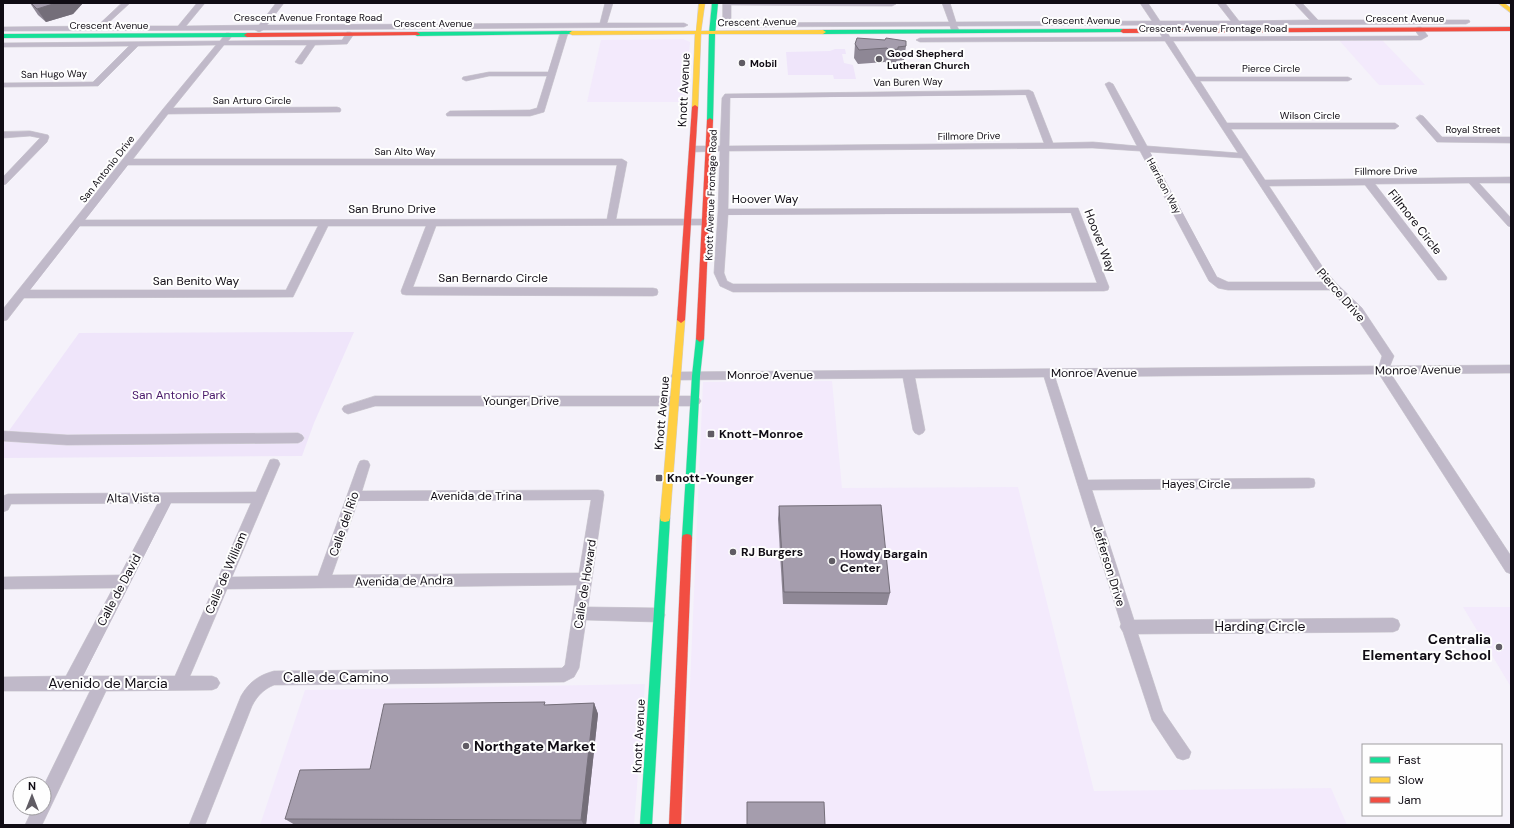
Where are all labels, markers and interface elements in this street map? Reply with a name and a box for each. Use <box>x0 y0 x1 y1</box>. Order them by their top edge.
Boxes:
street label: Crescent Avenue Frontage Road <box>234 11 382 24</box>
street label: Crescent Avenue <box>1365 12 1445 25</box>
street label: Crescent Avenue <box>1041 14 1121 27</box>
street label: Crescent Avenue <box>717 15 797 29</box>
street label: Crescent Avenue <box>393 17 473 30</box>
street label: Crescent Avenue <box>69 19 149 32</box>
street label: Crescent Avenue Frontage Road <box>1139 22 1287 35</box>
place label: Good Shepherd Lutheran Church <box>887 47 970 72</box>
street label: Knott Avenue <box>674 52 694 127</box>
marker: Good Shepherd Lutheran Church <box>874 54 884 64</box>
place label: Mobil <box>750 57 777 70</box>
marker: Mobil <box>737 58 747 68</box>
street label: Pierce Circle <box>1242 62 1300 75</box>
street label: San Hugo Way <box>21 67 88 81</box>
street label: Van Buren Way <box>873 75 943 89</box>
street label: San Arturo Circle <box>213 94 292 107</box>
street label: Wilson Circle <box>1280 109 1341 122</box>
street label: Royal Street <box>1445 123 1501 136</box>
street label: Knott Avenue Frontage Road <box>702 129 720 261</box>
street label: Fillmore Drive <box>938 129 1001 143</box>
street label: San Antonio Drive <box>77 132 138 205</box>
street label: San Alto Way <box>375 145 436 158</box>
street label: Harrison Way <box>1144 156 1184 217</box>
street label: Fillmore Drive <box>1355 164 1418 178</box>
street label: Fillmore Circle <box>1384 186 1446 258</box>
street label: Hoover Way <box>732 191 799 207</box>
street label: San Bruno Drive <box>348 201 436 217</box>
street label: Hoover Way <box>1081 207 1120 275</box>
street label: Pierce Drive <box>1313 265 1369 325</box>
street label: San Bernardo Circle <box>438 270 548 286</box>
street label: San Benito Way <box>153 273 239 289</box>
street label: Monroe Avenue <box>1375 361 1461 379</box>
street label: Monroe Avenue <box>1051 365 1137 381</box>
street label: Monroe Avenue <box>727 367 813 383</box>
street label: Knott Avenue <box>651 375 673 451</box>
park label: San Antonio Park <box>132 387 226 403</box>
street label: Younger Drive <box>483 393 559 409</box>
place label: Knott-Monroe <box>719 426 803 442</box>
marker: Knott-Monroe <box>706 429 716 439</box>
place label: Knott-Younger <box>667 470 754 486</box>
marker: Knott-Younger <box>654 473 664 483</box>
street label: Hayes Circle <box>1162 476 1231 492</box>
street label: Avenida de Trina <box>430 488 522 504</box>
street label: Calle del Rio <box>325 489 363 559</box>
street label: Alta Vista <box>106 490 160 506</box>
street label: Jefferson Drive <box>1089 524 1129 609</box>
street label: Calle de William <box>201 529 251 617</box>
street label: Calle de Howard <box>570 538 600 630</box>
place label: RJ Burgers <box>741 544 803 560</box>
place label: Howdy Bargain Center <box>840 546 928 576</box>
marker: RJ Burgers <box>728 547 738 557</box>
street label: Calle de David <box>93 551 145 629</box>
marker: Howdy Bargain Center <box>827 556 837 566</box>
street label: Avenida de Andra <box>355 572 453 590</box>
street label: Harding Circle <box>1214 617 1306 635</box>
place label: Centralia Elementary School <box>1362 630 1491 664</box>
marker: Centralia Elementary School <box>1494 642 1504 652</box>
street label: Calle de Camino <box>283 668 389 686</box>
street label: Avenido de Marcia <box>48 674 168 692</box>
street label: Knott Avenue <box>629 698 649 773</box>
place label: Northgate Market <box>474 737 595 755</box>
marker: Northgate Market <box>461 741 471 751</box>
legend <box>1362 744 1502 816</box>
text: Fast <box>1398 752 1421 768</box>
text: Slow <box>1398 772 1424 788</box>
north arrow <box>12 776 52 816</box>
text: N <box>28 779 36 793</box>
text: Jam <box>1398 792 1421 808</box>

